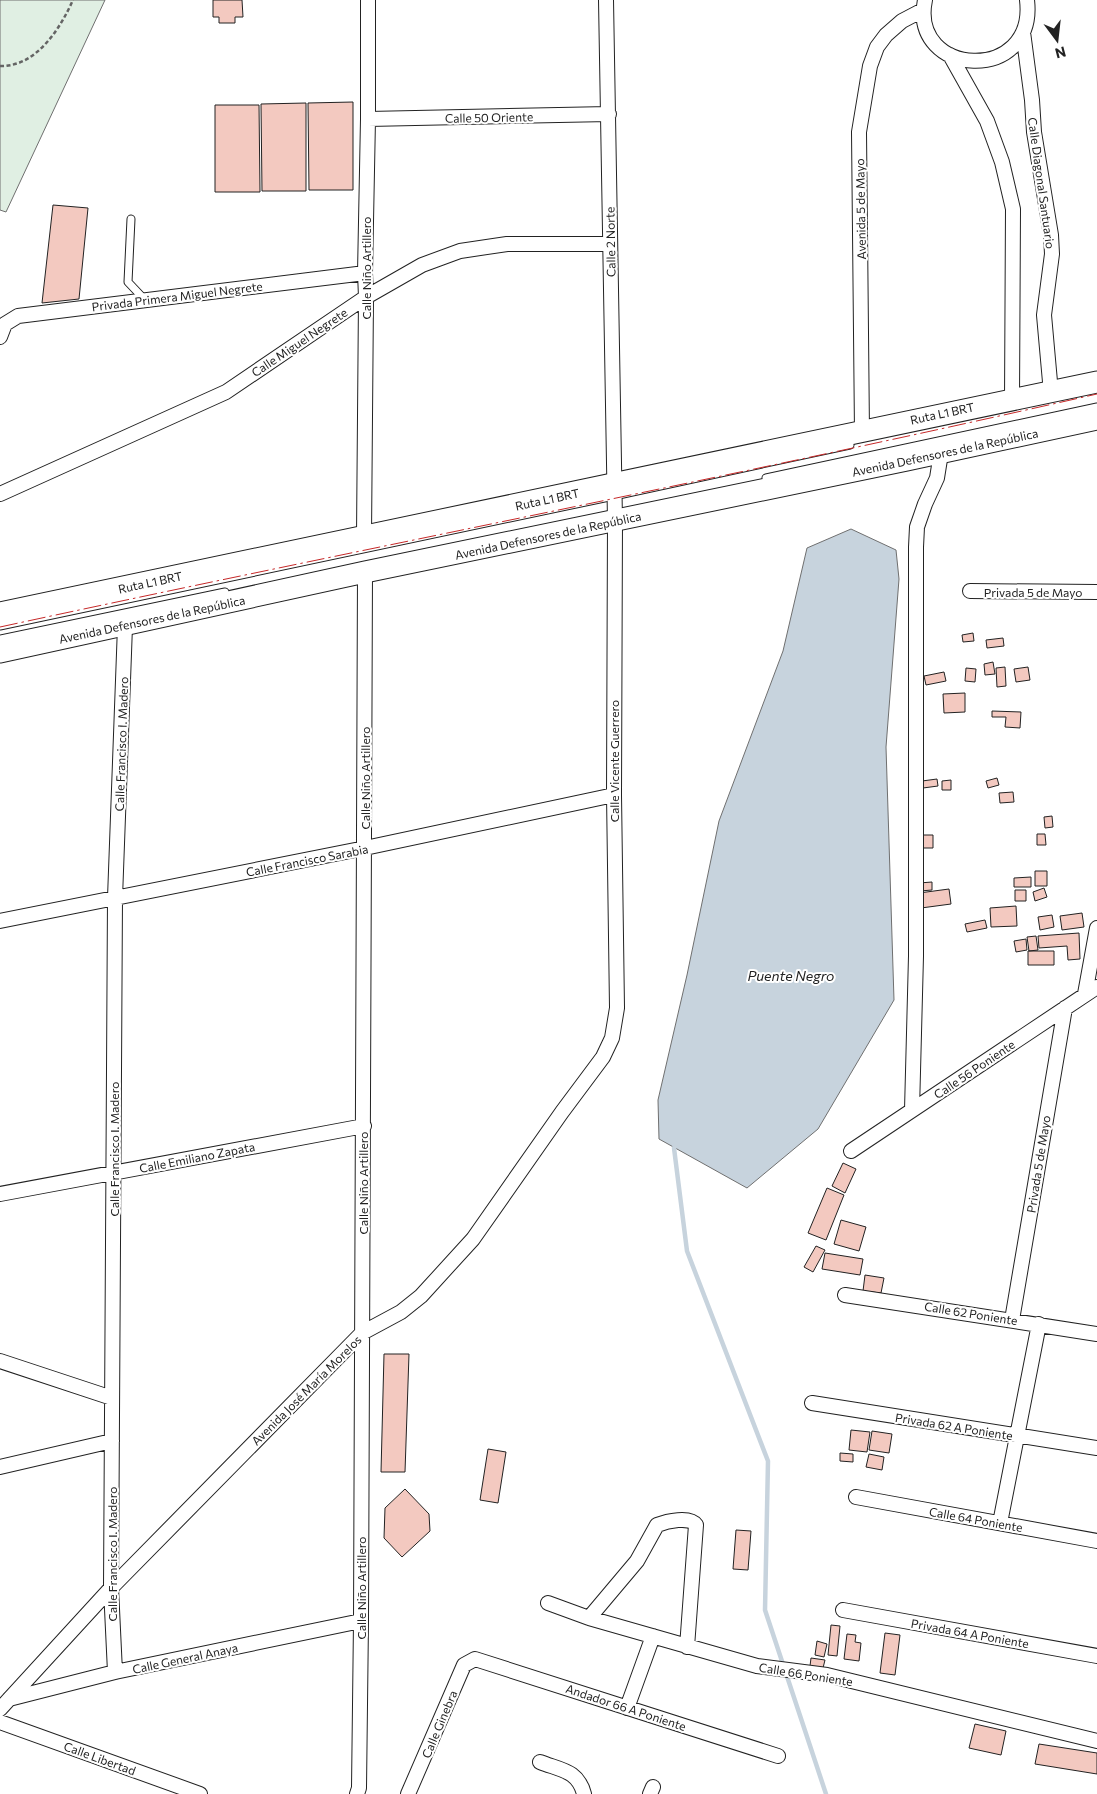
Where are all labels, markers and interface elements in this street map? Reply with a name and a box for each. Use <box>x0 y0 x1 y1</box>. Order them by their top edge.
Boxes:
north arrow <box>1032 15 1082 65</box>
text: N <box>1053 43 1068 63</box>
street label: Calle 50 Oriente <box>445 109 533 125</box>
street label: Calle Diagonal Santuario <box>1026 116 1058 250</box>
street label: Avenida 5 de Mayo <box>852 158 868 260</box>
street label: Calle 2 Norte <box>602 207 618 277</box>
street label: Calle Niño Artillero <box>359 217 373 319</box>
street label: Privada Primera Miguel Negrete <box>91 279 263 313</box>
street label: Calle Miguel Negrete <box>248 305 350 379</box>
street label: Ruta L1 BRT <box>909 399 976 427</box>
street label: Avenida Defensores de la República <box>851 425 1039 479</box>
street label: Ruta L1 BRT <box>514 485 581 513</box>
street label: Avenida Defensores de la República <box>454 508 642 562</box>
street label: Ruta L1 BRT <box>117 568 184 596</box>
street label: Privada 5 de Mayo <box>984 585 1082 599</box>
street label: Avenida Defensores de la República <box>58 592 246 646</box>
street label: Calle Francisco I. Madero <box>112 676 130 812</box>
street label: Calle Vicente Guerrero <box>607 700 621 822</box>
street label: Calle Niño Artillero <box>358 727 372 829</box>
street label: Calle Francisco Sarabia <box>245 841 369 879</box>
water label: Puente Negro <box>748 967 834 984</box>
street label: Calle 56 Poniente <box>931 1037 1017 1101</box>
street label: Calle Francisco I. Madero <box>107 1082 121 1216</box>
street label: Privada 5 de Mayo <box>1023 1114 1053 1214</box>
street label: Calle Niño Artillero <box>356 1132 370 1234</box>
street label: Calle Emiliano Zapata <box>138 1139 256 1175</box>
street label: Calle 62 Poniente <box>923 1299 1019 1327</box>
street label: Avenida José María Morelos <box>248 1332 364 1448</box>
street label: Privada 62 A Poniente <box>894 1410 1014 1442</box>
street label: Calle Francisco I. Madero <box>105 1487 119 1621</box>
street label: Calle 64 Poniente <box>928 1504 1024 1534</box>
street label: Calle Niño Artillero <box>354 1537 368 1639</box>
street label: Privada 64 A Poniente <box>910 1616 1030 1650</box>
street label: Calle General Anaya <box>131 1640 239 1676</box>
street label: Calle 66 Poniente <box>758 1660 854 1688</box>
street label: Andador 66 A Poniente <box>564 1681 688 1733</box>
street label: Calle Ginebra <box>418 1688 460 1760</box>
street label: Calle Libertad <box>62 1739 138 1778</box>

